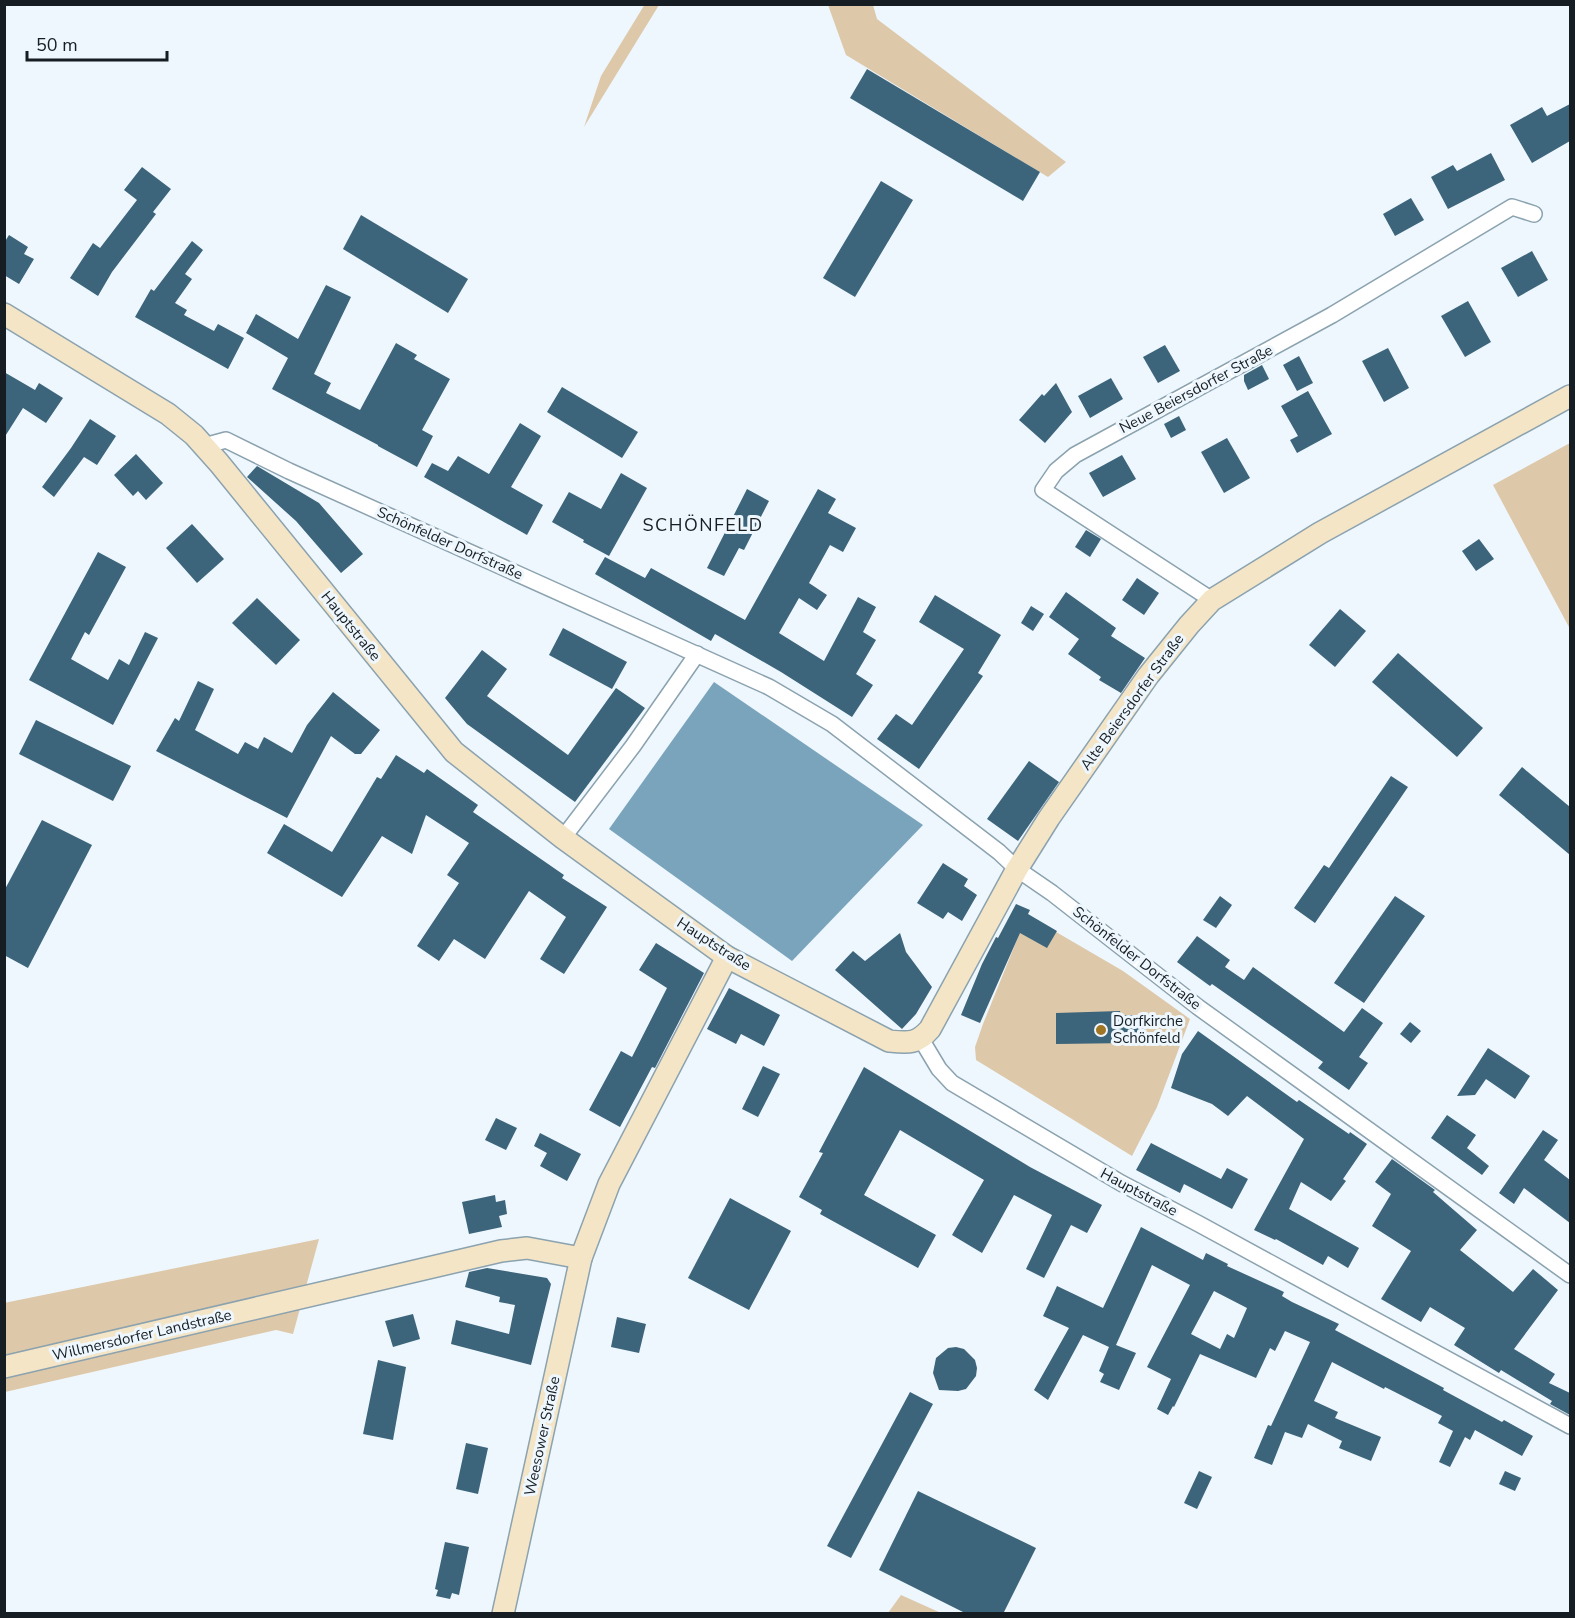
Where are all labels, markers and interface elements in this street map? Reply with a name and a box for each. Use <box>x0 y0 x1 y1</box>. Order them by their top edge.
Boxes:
scale bar <box>27 24 166 62</box>
text: 50 m <box>36 33 78 57</box>
street label: Neue Beiersdorfer Straße <box>1116 340 1276 438</box>
street label: Schönfelder Dorfstraße <box>374 502 526 584</box>
district label: SCHÖNFELD <box>643 513 764 537</box>
street label: Hauptstraße <box>317 587 385 665</box>
street label: Alte Beiersdorfer Straße <box>1076 630 1188 774</box>
street label: Schönfelder Dorfstraße <box>1069 902 1205 1014</box>
street label: Hauptstraße <box>673 913 755 975</box>
place label: Dorfkirche Schönfeld <box>1113 1011 1183 1048</box>
marker: Dorfkirche Schönfeld <box>1094 1023 1108 1037</box>
street label: Hauptstraße <box>1097 1163 1181 1221</box>
street label: Willmersdorfer Landstraße <box>50 1305 234 1365</box>
street label: Weesower Straße <box>520 1374 564 1498</box>

